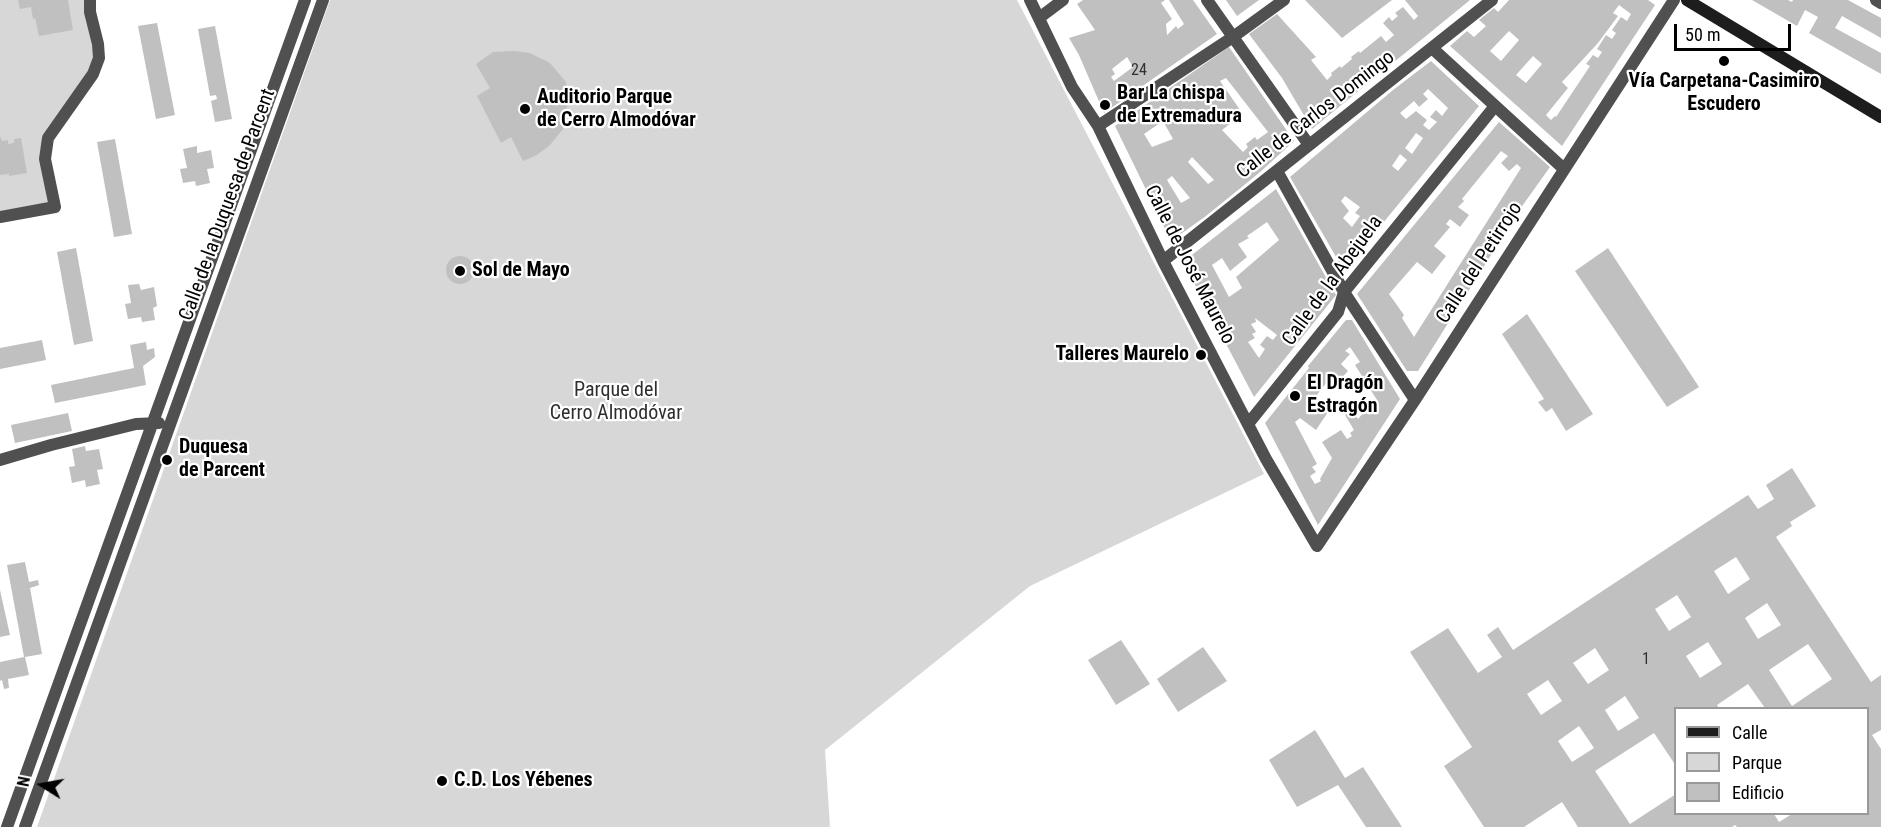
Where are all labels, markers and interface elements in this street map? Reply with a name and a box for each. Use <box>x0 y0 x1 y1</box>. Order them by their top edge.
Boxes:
scale bar <box>1677 12 1794 50</box>
text: 50 m <box>1685 24 1720 45</box>
street label: Calle de Carlos Domingo <box>1232 46 1400 184</box>
marker: Vía Carpetana-Casimiro Escudero <box>1717 54 1731 68</box>
house number: 24 <box>1131 61 1147 81</box>
place label: Vía Carpetana-Casimiro Escudero <box>1629 70 1819 117</box>
place label: Bar La chispa de Extremadura <box>1117 82 1242 129</box>
street label: Calle de la Duquesa de Parcent <box>175 86 281 324</box>
place label: Auditorio Parque de Cerro Almodóvar <box>537 86 696 133</box>
marker: Bar La chispa de Extremadura <box>1098 98 1112 112</box>
marker: Auditorio Parque de Cerro Almodóvar <box>518 102 532 116</box>
street label: Calle de José Maurelo <box>1139 182 1239 348</box>
street label: Calle del Petirrojo <box>1432 198 1528 328</box>
street label: Calle de la Abejuela <box>1278 211 1388 351</box>
place label: Sol de Mayo <box>472 259 570 283</box>
marker: Sol de Mayo <box>453 264 467 278</box>
place label: Talleres Maurelo <box>1056 343 1189 367</box>
marker: Talleres Maurelo <box>1194 348 1208 362</box>
place label: El Dragón Estragón <box>1307 372 1383 419</box>
park label: Parque del Cerro Almodóvar <box>550 379 682 426</box>
marker: El Dragón Estragón <box>1288 389 1302 403</box>
place label: Duquesa de Parcent <box>179 436 265 483</box>
marker: Duquesa de Parcent <box>160 453 174 467</box>
house number: 1 <box>1642 650 1650 670</box>
legend <box>1674 707 1869 815</box>
text: Calle <box>1732 722 1768 743</box>
text: Parque <box>1732 752 1782 773</box>
north arrow <box>12 755 72 815</box>
place label: C.D. Los Yébenes <box>454 769 593 793</box>
marker: C.D. Los Yébenes <box>435 774 449 788</box>
text: N <box>14 775 34 788</box>
text: Edificio <box>1732 782 1784 803</box>

